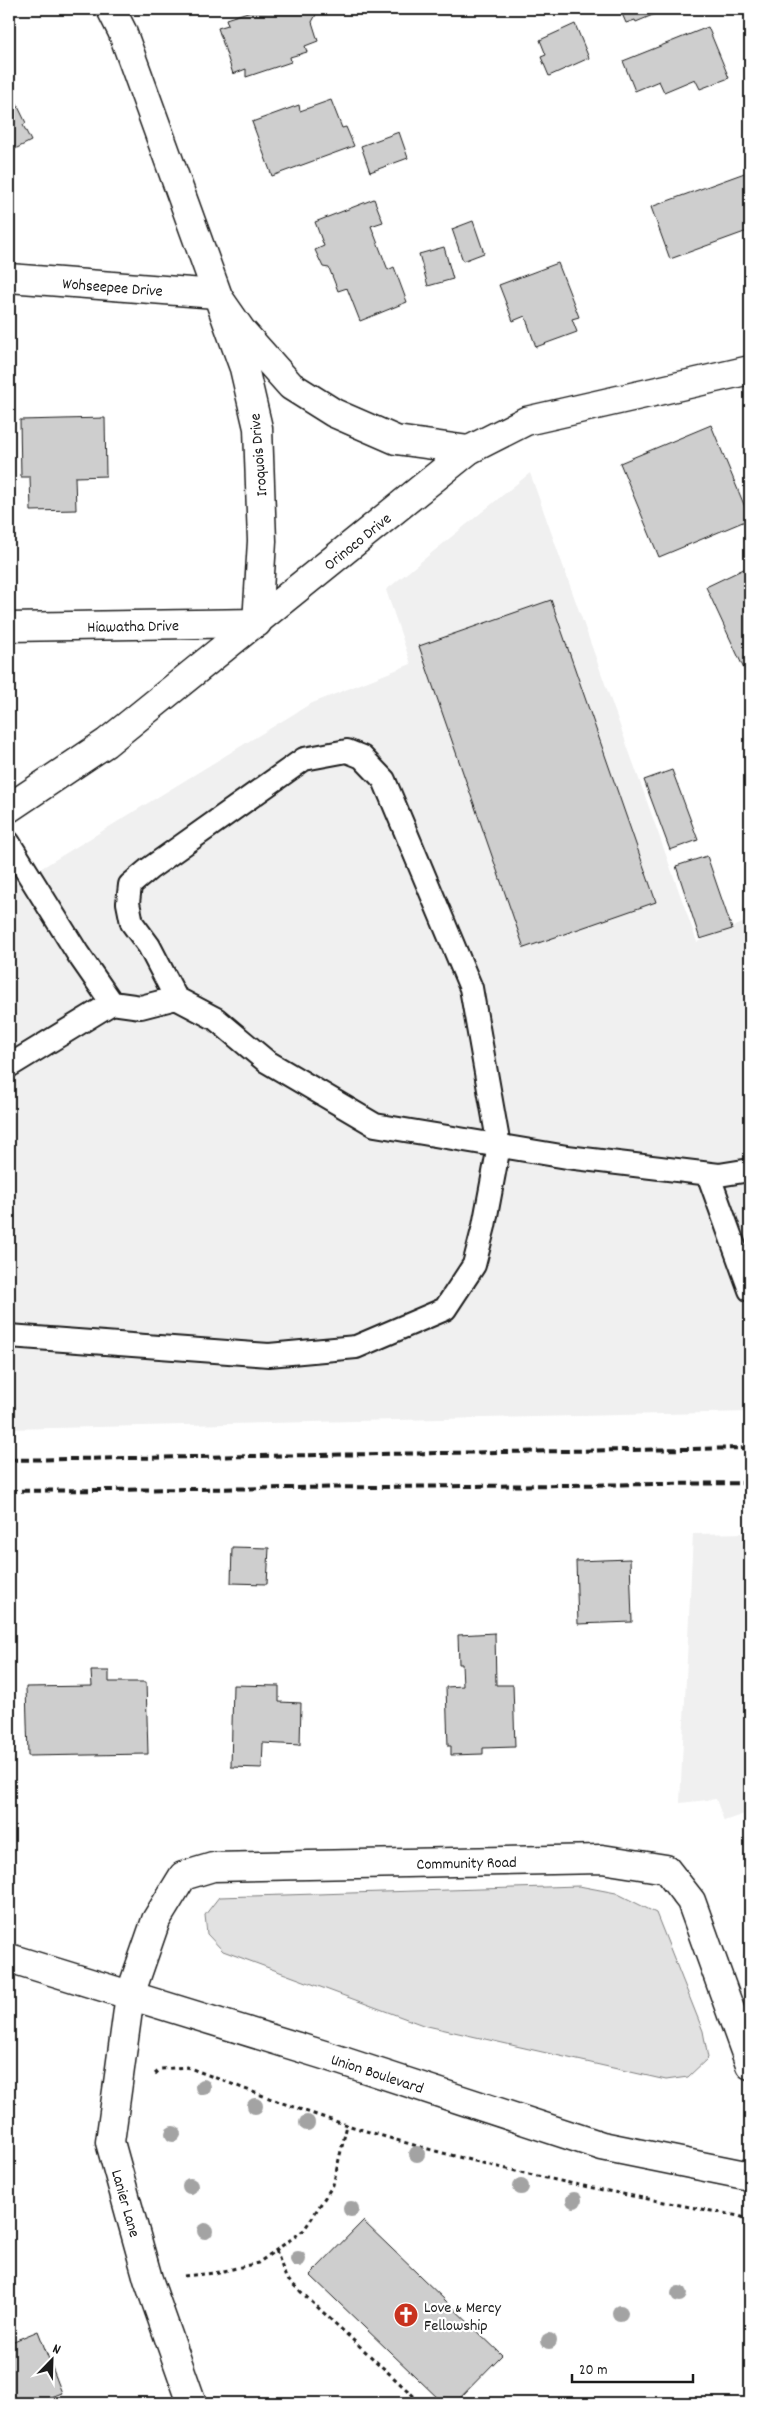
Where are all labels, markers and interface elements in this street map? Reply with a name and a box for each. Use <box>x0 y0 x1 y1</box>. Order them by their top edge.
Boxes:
street label: Wohseepee Drive <box>62 273 163 304</box>
street label: Iroquois Drive <box>244 412 275 497</box>
street label: Orinoco Drive <box>320 508 397 577</box>
street label: Hiawatha Drive <box>87 615 179 640</box>
street label: Community Road <box>416 1852 517 1877</box>
street label: Union Boulevard <box>327 2049 426 2101</box>
street label: Lanier Lane <box>104 2167 145 2240</box>
place label: Love & Mercy Fellowship <box>424 2297 502 2338</box>
church icon: Love & Mercy Fellowship <box>393 2302 419 2328</box>
north arrow <box>28 2334 78 2384</box>
text: N <box>49 2339 63 2360</box>
scale bar <box>572 2352 693 2384</box>
text: 20 m <box>579 2360 607 2382</box>

